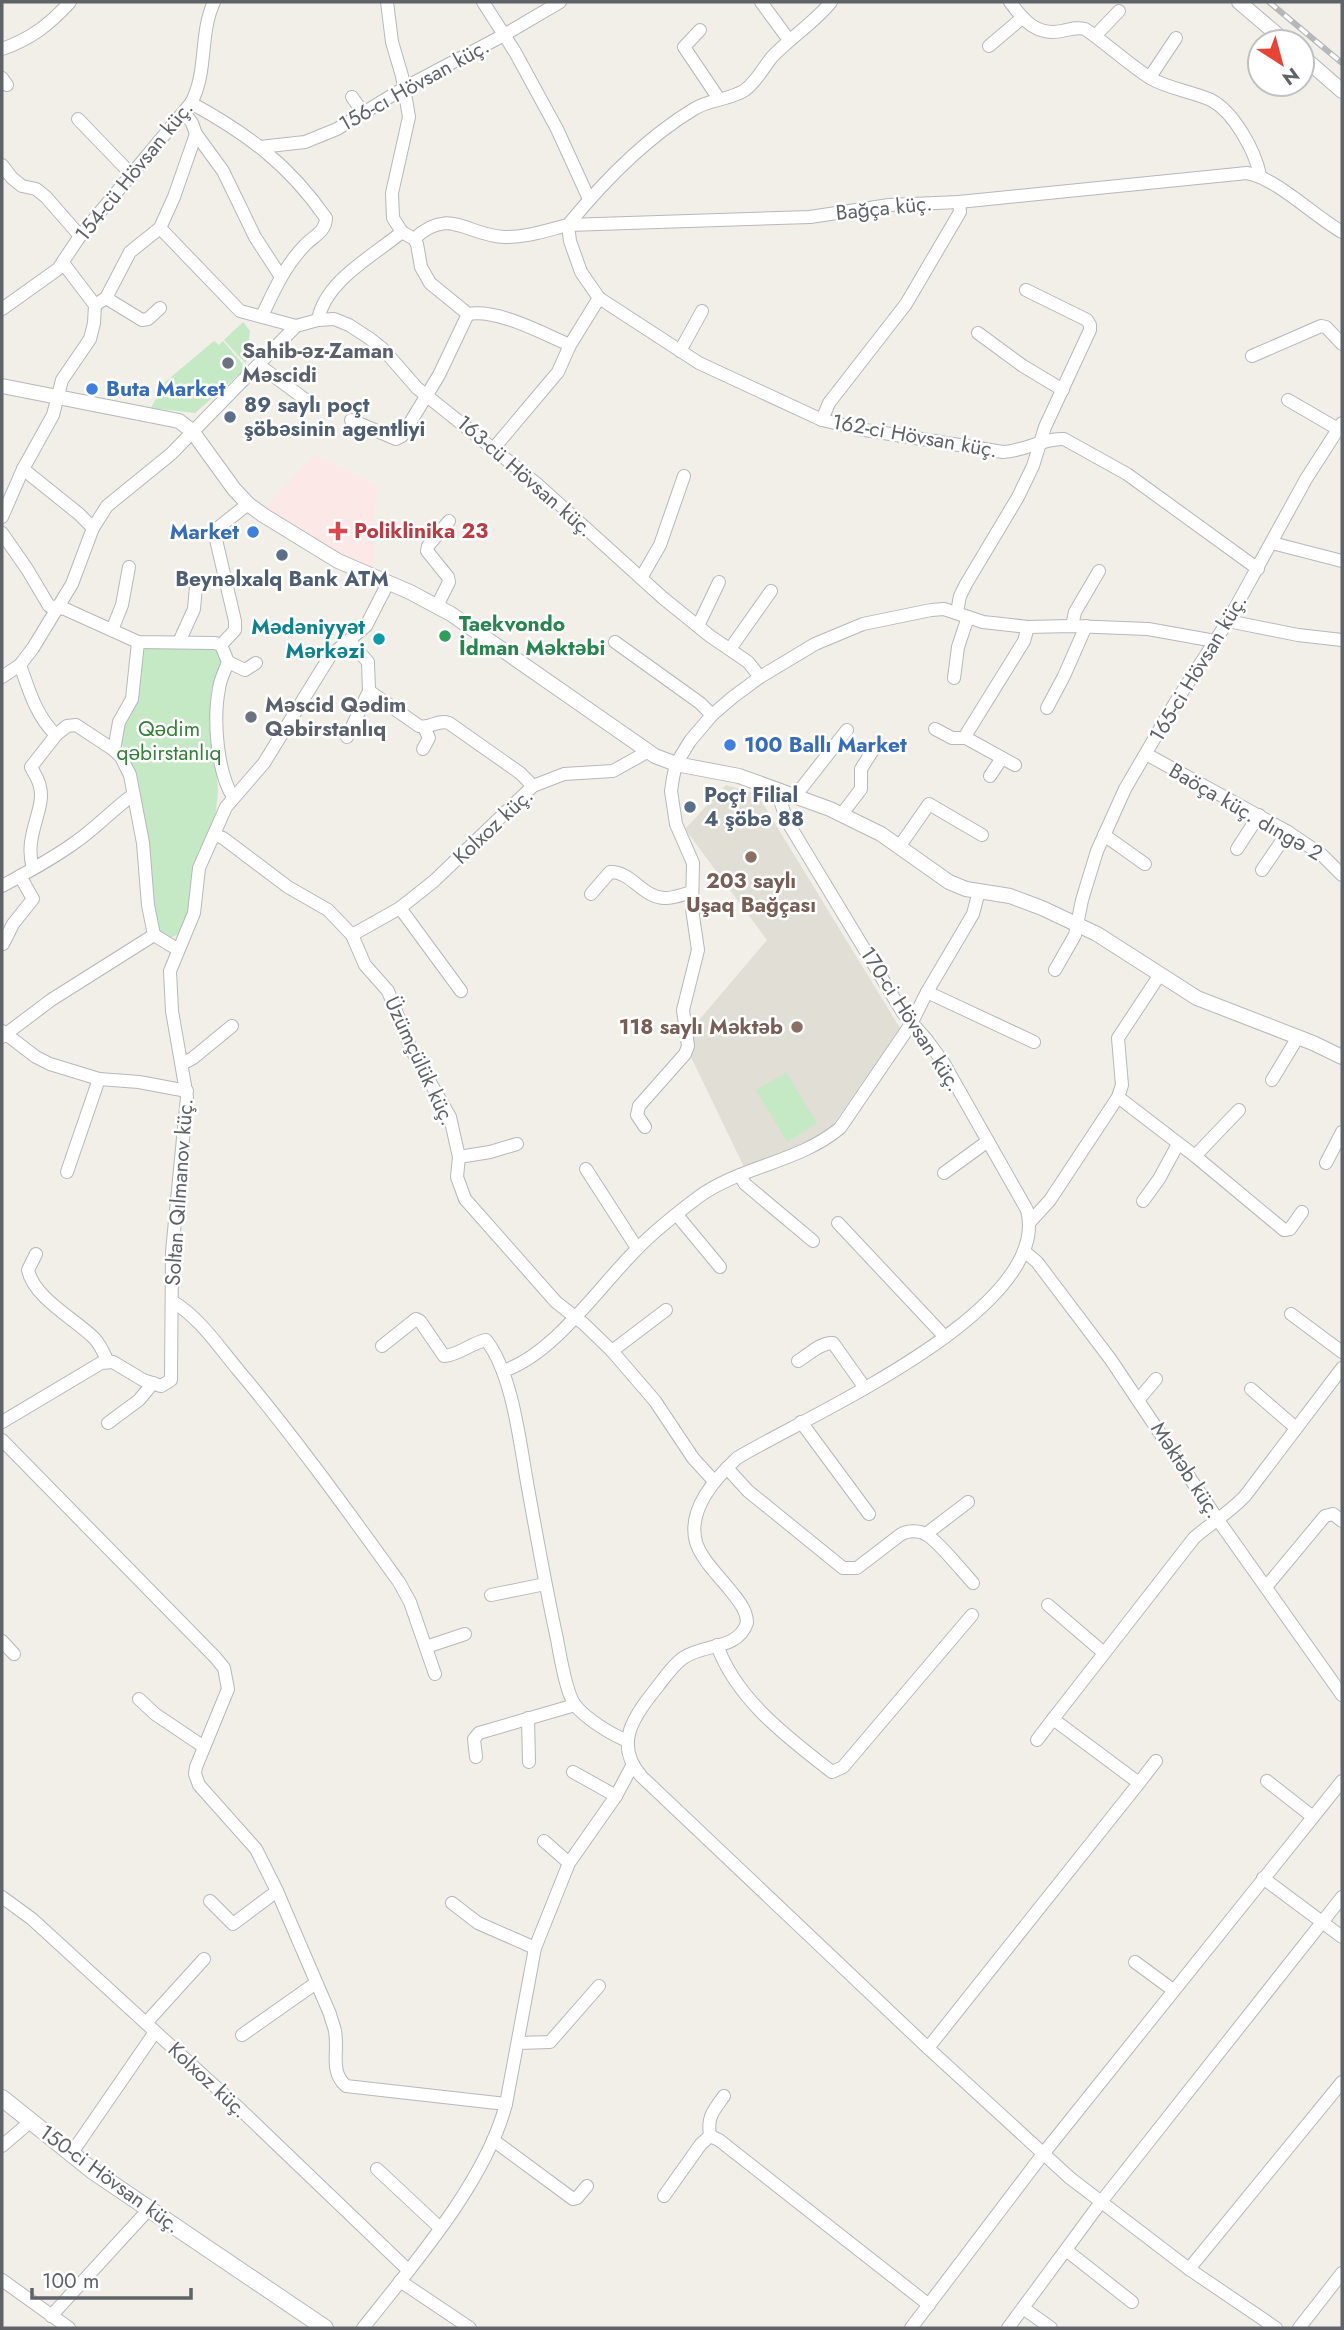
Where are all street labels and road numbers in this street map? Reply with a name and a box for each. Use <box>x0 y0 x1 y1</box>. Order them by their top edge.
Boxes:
street label: 156-cı Hövsan küç. <box>333 31 495 139</box>
street label: 154-cü Hövsan küç. <box>68 94 200 248</box>
street label: Bağça küç. <box>834 188 934 228</box>
street label: 162-ci Hövsan küç. <box>830 407 1000 465</box>
street label: 163-cü Hövsan küç. <box>450 408 600 544</box>
street label: 165-ci Hövsan küç. <box>1142 588 1254 748</box>
street label: Baöça küç. dıngə 2 <box>1164 756 1328 868</box>
street label: Kolxoz küç. <box>446 781 540 871</box>
street label: 170-ci Hövsan küç. <box>853 941 969 1097</box>
street label: Üzümçülük küç. <box>377 992 463 1130</box>
street label: Soltan Qılmanov küç. <box>157 1097 201 1287</box>
street label: Məktəb küç. <box>1144 1416 1228 1524</box>
street label: Kolxoz küç. <box>161 2035 255 2125</box>
street label: 150-ci Hövsan küç. <box>33 2117 187 2241</box>

